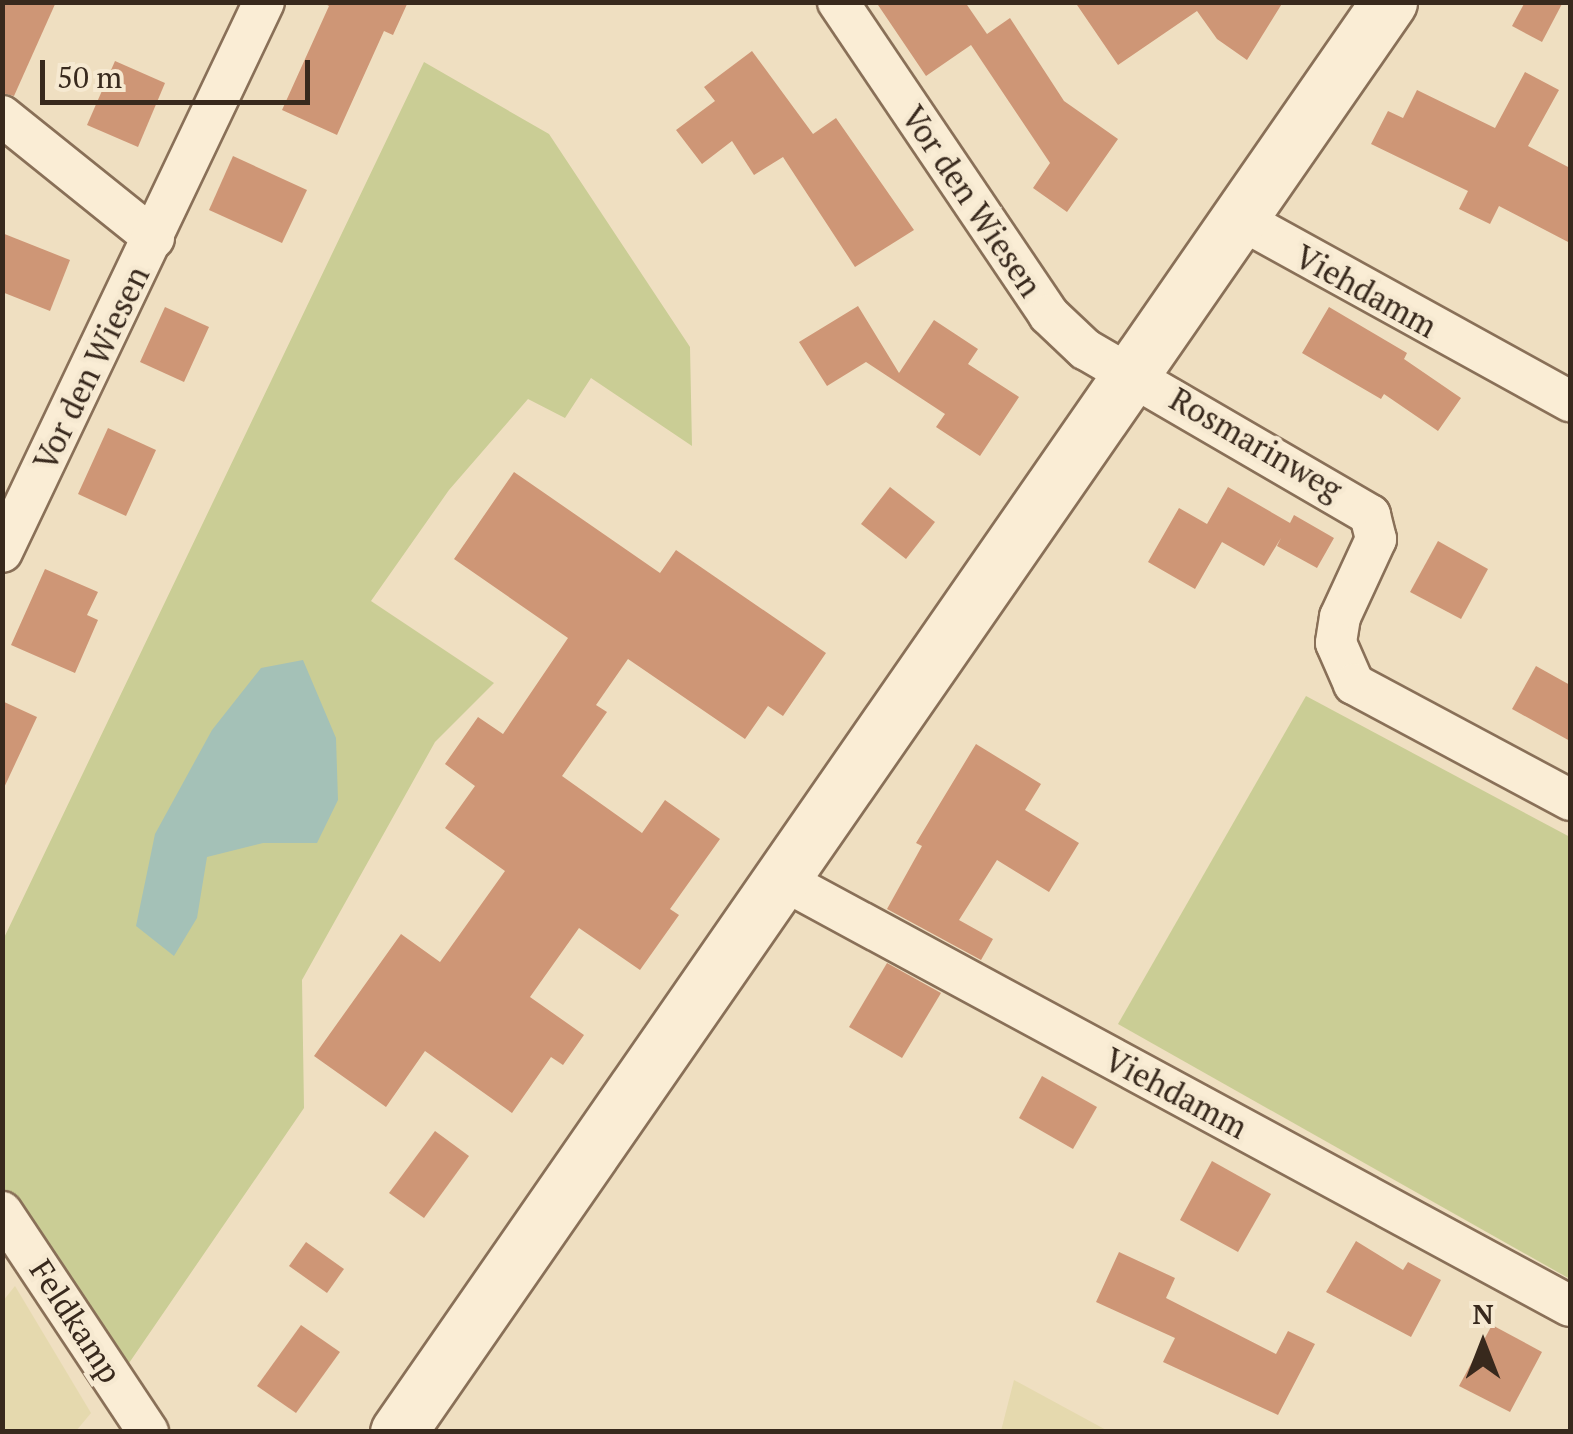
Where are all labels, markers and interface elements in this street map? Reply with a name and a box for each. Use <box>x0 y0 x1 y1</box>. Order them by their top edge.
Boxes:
scale bar <box>45 40 315 102</box>
text: 50 m <box>57 57 122 97</box>
street label: Vor den Wiesen <box>894 98 1050 304</box>
street label: Viehdamm <box>1289 237 1443 345</box>
street label: Vor den Wiesen <box>25 260 157 476</box>
street label: Rosmarinweg <box>1163 379 1349 509</box>
street label: Viehdamm <box>1098 1040 1254 1146</box>
street label: Feldkamp <box>22 1252 130 1390</box>
north arrow <box>1433 1294 1533 1394</box>
text: N <box>1472 1295 1494 1332</box>

